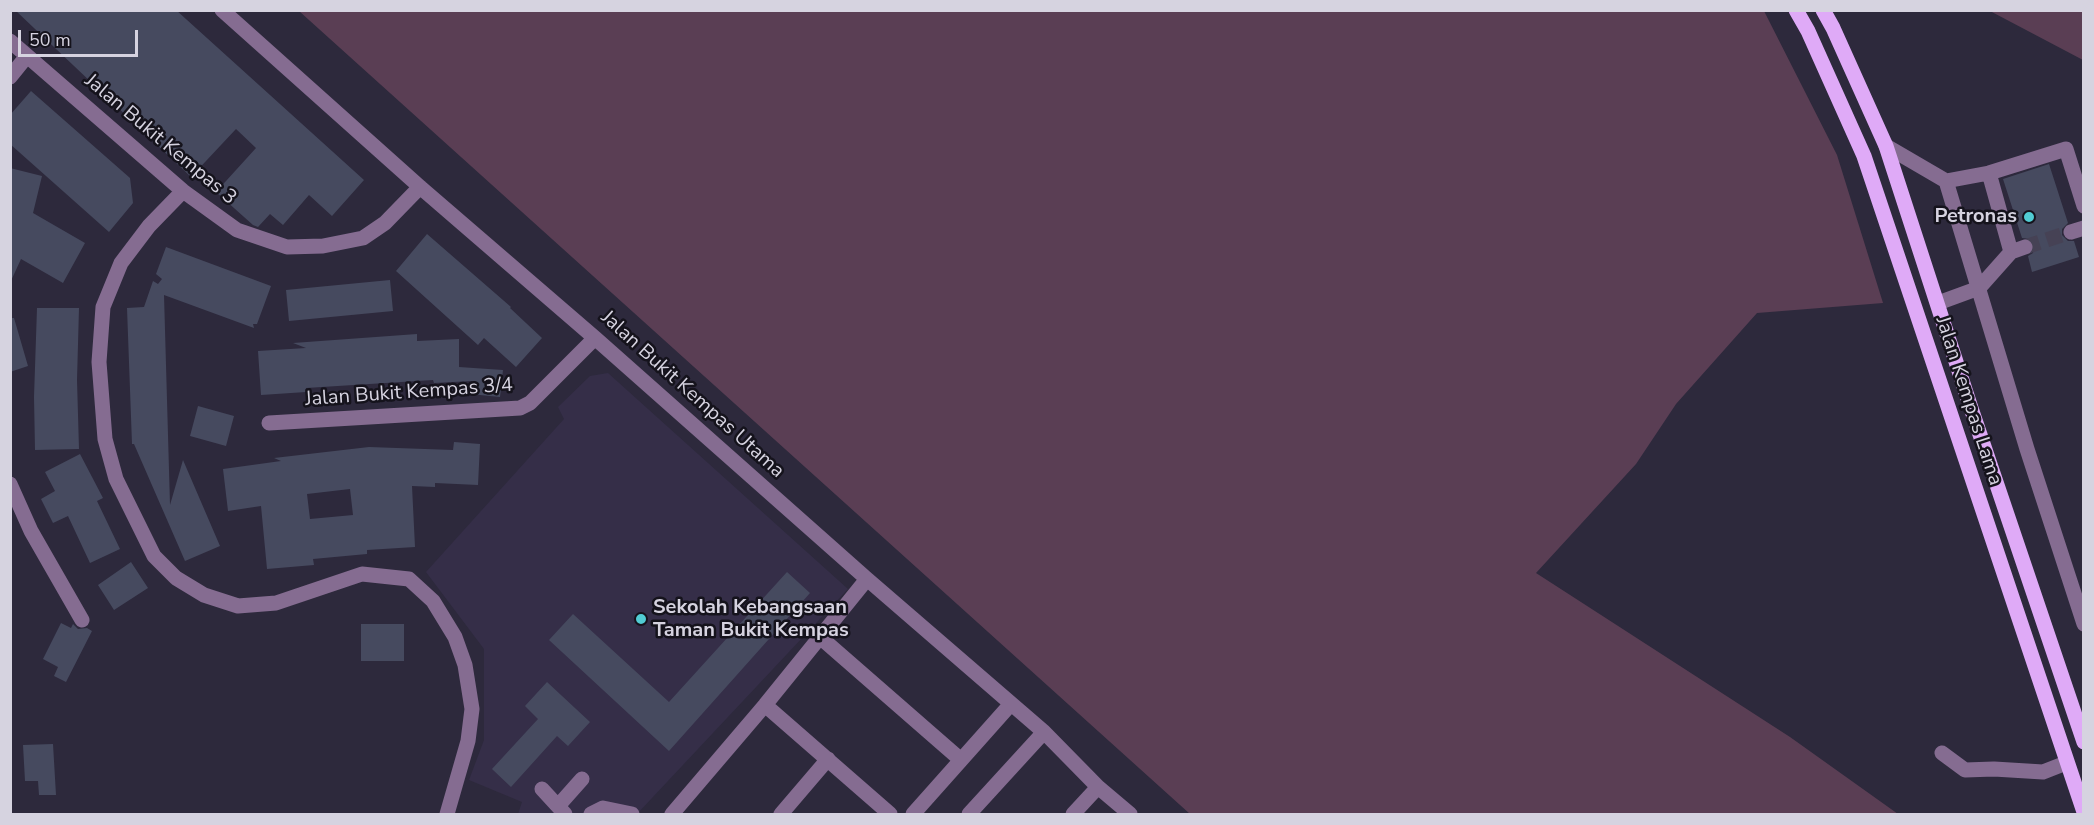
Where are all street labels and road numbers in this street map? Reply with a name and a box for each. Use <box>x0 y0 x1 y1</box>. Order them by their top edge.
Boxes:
street label: Jalan Bukit Kempas 3 <box>79 70 241 210</box>
street label: Jalan Bukit Kempas Utama <box>595 306 789 484</box>
street label: Jalan Kempas Lama <box>1929 313 2007 489</box>
street label: Jalan Bukit Kempas 3/4 <box>304 374 514 412</box>

